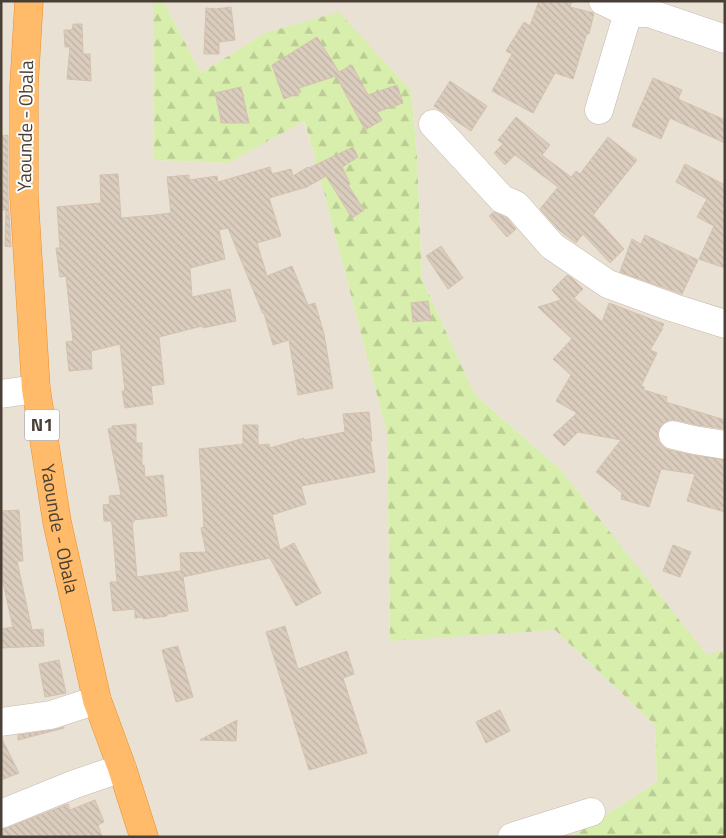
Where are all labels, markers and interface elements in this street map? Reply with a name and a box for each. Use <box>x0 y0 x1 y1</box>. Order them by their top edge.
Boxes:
street label: Yaounde - Obala <box>9 60 40 192</box>
road number: N1 <box>24 410 60 440</box>
street label: Yaounde - Obala <box>34 462 88 596</box>

